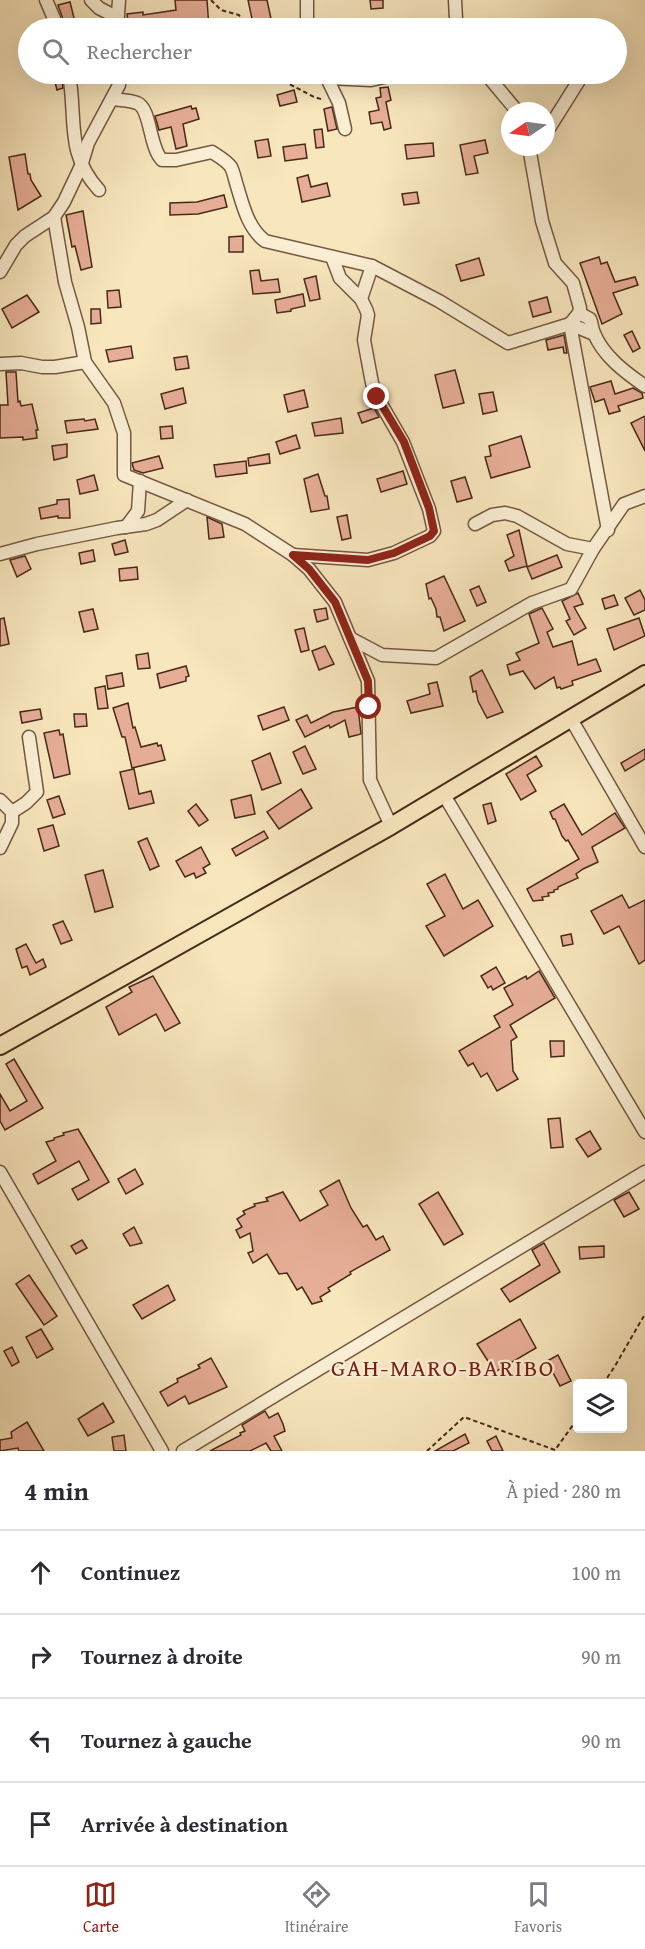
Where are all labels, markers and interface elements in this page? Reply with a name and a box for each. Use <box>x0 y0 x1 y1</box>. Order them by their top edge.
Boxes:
search box <box>18 18 627 84</box>
icon: search <box>39 35 72 68</box>
text: Rechercher <box>87 35 192 67</box>
north arrow <box>501 102 555 156</box>
route end <box>363 383 389 409</box>
route start <box>355 693 381 719</box>
district label: GAH-MARO-BARIBO <box>331 1350 555 1385</box>
map controls <box>573 1379 627 1433</box>
button: layers <box>573 1379 627 1433</box>
text: 4 min <box>24 1471 89 1510</box>
text: À pied · 280 m <box>506 1476 621 1505</box>
icon: ahead <box>24 1556 57 1589</box>
text: Continuez <box>81 1556 180 1588</box>
text: 100 m <box>571 1558 621 1587</box>
icon: right <box>24 1640 57 1673</box>
text: Tournez à droite <box>81 1640 243 1672</box>
text: 90 m <box>581 1642 621 1671</box>
icon: left <box>24 1724 57 1757</box>
text: Tournez à gauche <box>81 1724 252 1756</box>
text: 90 m <box>581 1726 621 1755</box>
icon: arrive <box>24 1808 57 1841</box>
text: Arrivée à destination <box>81 1808 288 1840</box>
tab: Carte <box>83 1878 119 1938</box>
tab: Itinéraire <box>285 1878 349 1938</box>
tab: Favoris <box>514 1878 562 1938</box>

